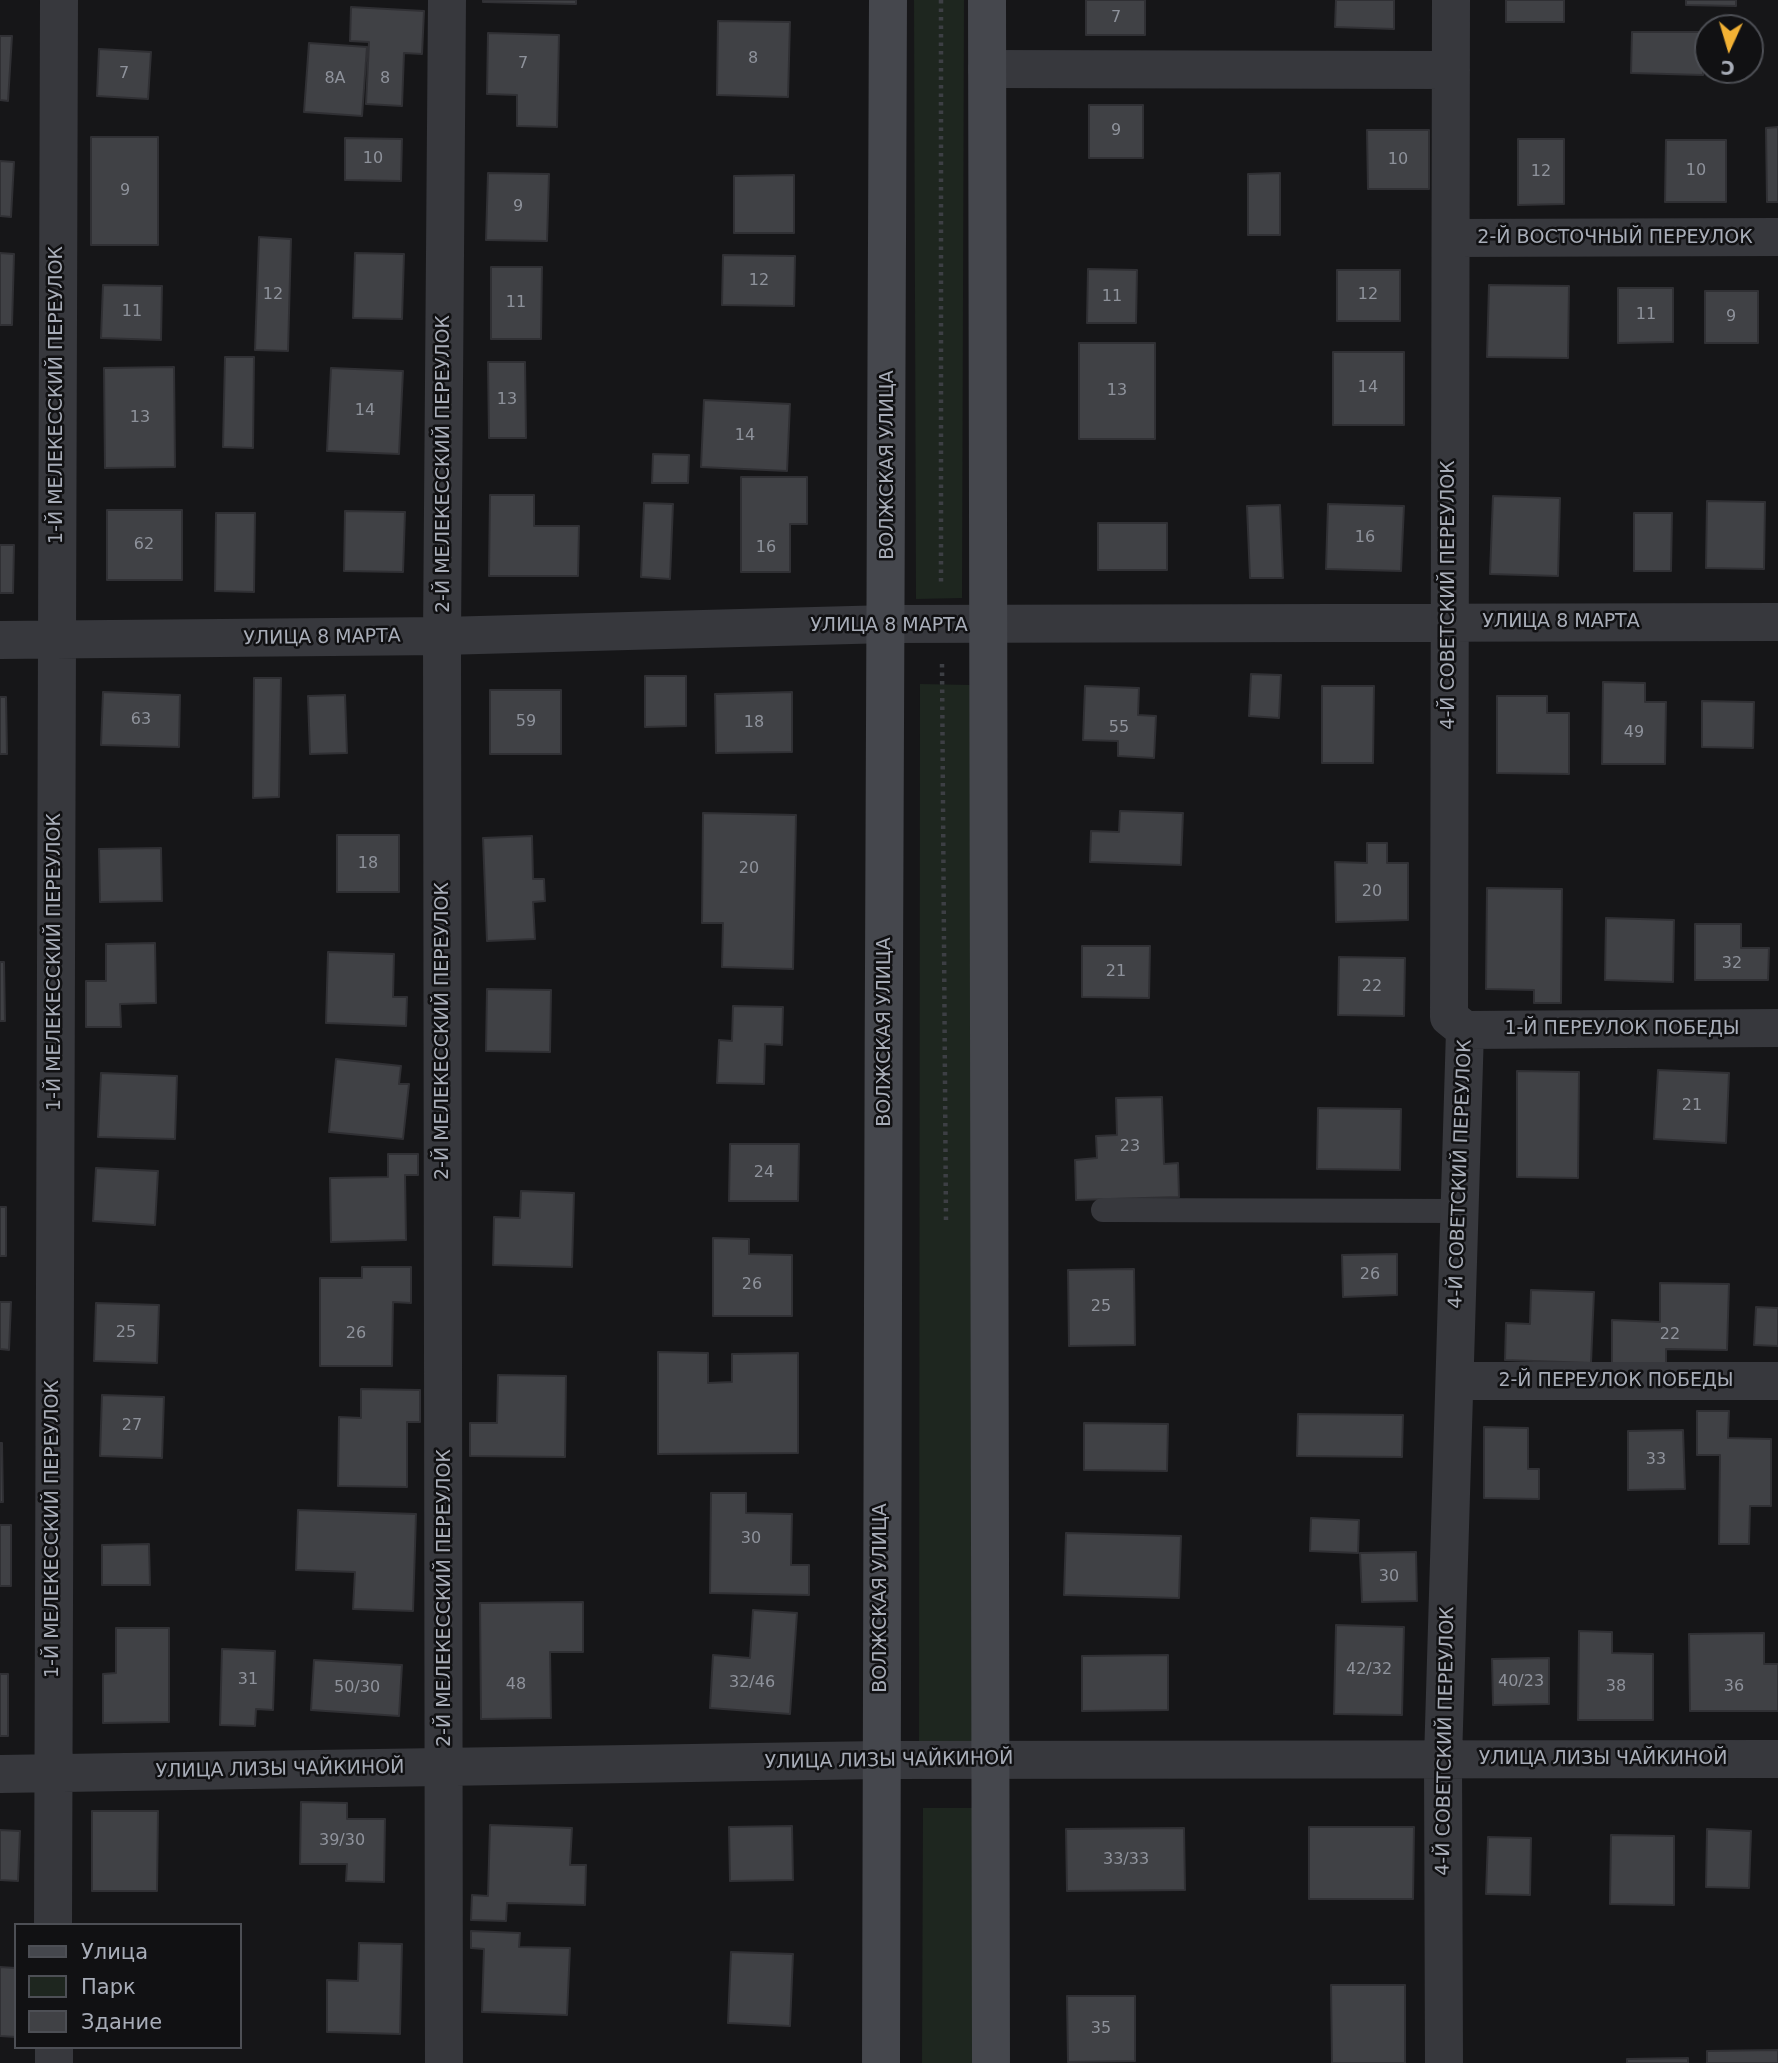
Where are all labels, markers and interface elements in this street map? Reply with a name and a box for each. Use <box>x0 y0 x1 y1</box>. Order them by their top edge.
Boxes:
house number: 7 <box>1111 8 1121 28</box>
north arrow <box>1694 14 1764 84</box>
house number: 8 <box>748 49 758 69</box>
house number: 7 <box>518 54 528 74</box>
text: С <box>1720 56 1735 79</box>
house number: 7 <box>119 64 129 84</box>
house number: 8А <box>324 69 346 89</box>
house number: 8 <box>380 69 390 89</box>
house number: 9 <box>1111 121 1121 141</box>
house number: 10 <box>363 149 383 169</box>
house number: 10 <box>1388 150 1408 170</box>
house number: 10 <box>1686 161 1706 181</box>
house number: 12 <box>1531 162 1551 182</box>
house number: 9 <box>120 181 130 201</box>
house number: 9 <box>513 197 523 217</box>
street label: 2-Й ВОСТОЧНЫЙ ПЕРЕУЛОК <box>1477 227 1753 249</box>
street label: 1-Й МЕЛЕКЕССКИЙ ПЕРЕУЛОК <box>46 246 68 544</box>
house number: 12 <box>749 271 769 291</box>
house number: 12 <box>263 285 283 305</box>
house number: 12 <box>1358 285 1378 305</box>
house number: 11 <box>1102 287 1122 307</box>
house number: 11 <box>506 293 526 313</box>
house number: 11 <box>122 302 142 322</box>
house number: 11 <box>1636 305 1656 325</box>
house number: 9 <box>1726 307 1736 327</box>
street label: 2-Й МЕЛЕКЕССКИЙ ПЕРЕУЛОК <box>433 315 455 613</box>
street label: ВОЛЖСКАЯ УЛИЦА <box>877 370 899 560</box>
house number: 14 <box>1358 378 1378 398</box>
house number: 13 <box>1107 381 1127 401</box>
house number: 13 <box>497 390 517 410</box>
house number: 14 <box>355 401 375 421</box>
house number: 13 <box>130 408 150 428</box>
house number: 14 <box>735 426 755 446</box>
street label: 4-Й СОВЕТСКИЙ ПЕРЕУЛОК <box>1438 460 1460 730</box>
house number: 16 <box>1355 528 1375 548</box>
house number: 62 <box>134 535 154 555</box>
house number: 16 <box>756 538 776 558</box>
street label: УЛИЦА 8 МАРТА <box>1482 611 1640 633</box>
street label: УЛИЦА 8 МАРТА <box>810 615 968 637</box>
street label: УЛИЦА 8 МАРТА <box>243 625 401 651</box>
house number: 63 <box>131 710 151 730</box>
house number: 59 <box>516 712 536 732</box>
house number: 18 <box>744 713 764 733</box>
house number: 55 <box>1109 718 1129 738</box>
house number: 49 <box>1624 723 1644 743</box>
street label: 1-Й МЕЛЕКЕССКИЙ ПЕРЕУЛОК <box>44 813 66 1111</box>
house number: 18 <box>358 854 378 874</box>
house number: 20 <box>739 859 759 879</box>
street label: 2-Й МЕЛЕКЕССКИЙ ПЕРЕУЛОК <box>432 882 454 1180</box>
house number: 20 <box>1362 882 1382 902</box>
street label: ВОЛЖСКАЯ УЛИЦА <box>874 937 896 1127</box>
house number: 32 <box>1722 954 1742 974</box>
house number: 21 <box>1106 962 1126 982</box>
house number: 22 <box>1362 977 1382 997</box>
street label: 1-Й ПЕРЕУЛОК ПОБЕДЫ <box>1504 1018 1740 1040</box>
street label: 4-Й СОВЕТСКИЙ ПЕРЕУЛОК <box>1445 1039 1477 1309</box>
house number: 21 <box>1682 1096 1702 1116</box>
house number: 23 <box>1120 1137 1140 1157</box>
house number: 24 <box>754 1163 774 1183</box>
house number: 26 <box>1360 1265 1380 1285</box>
house number: 26 <box>742 1275 762 1295</box>
house number: 25 <box>1091 1297 1111 1317</box>
house number: 25 <box>116 1323 136 1343</box>
house number: 26 <box>346 1324 366 1344</box>
house number: 22 <box>1660 1325 1680 1345</box>
street label: 2-Й ПЕРЕУЛОК ПОБЕДЫ <box>1498 1370 1734 1392</box>
street label: 1-Й МЕЛЕКЕССКИЙ ПЕРЕУЛОК <box>42 1380 64 1678</box>
house number: 27 <box>122 1416 142 1436</box>
street label: 2-Й МЕЛЕКЕССКИЙ ПЕРЕУЛОК <box>434 1449 456 1747</box>
house number: 33 <box>1646 1450 1666 1470</box>
street label: ВОЛЖСКАЯ УЛИЦА <box>870 1503 892 1693</box>
house number: 30 <box>741 1529 761 1549</box>
house number: 30 <box>1379 1567 1399 1587</box>
street label: 4-Й СОВЕТСКИЙ ПЕРЕУЛОК <box>1432 1606 1460 1876</box>
house number: 42/32 <box>1346 1660 1392 1680</box>
house number: 31 <box>238 1670 258 1690</box>
house number: 40/23 <box>1498 1672 1544 1692</box>
house number: 32/46 <box>729 1673 775 1693</box>
house number: 48 <box>506 1675 526 1695</box>
house number: 38 <box>1606 1677 1626 1697</box>
house number: 36 <box>1724 1677 1744 1697</box>
house number: 50/30 <box>334 1678 380 1698</box>
street label: УЛИЦА ЛИЗЫ ЧАЙКИНОЙ <box>764 1747 1014 1775</box>
street label: УЛИЦА ЛИЗЫ ЧАЙКИНОЙ <box>1479 1748 1727 1770</box>
street label: УЛИЦА ЛИЗЫ ЧАЙКИНОЙ <box>155 1756 405 1784</box>
house number: 39/30 <box>319 1831 365 1851</box>
house number: 33/33 <box>1103 1850 1149 1870</box>
legend <box>14 1923 242 2049</box>
text: Улица <box>81 1940 148 1964</box>
text: Парк <box>81 1975 136 1999</box>
text: Здание <box>81 2010 162 2034</box>
house number: 35 <box>1091 2019 1111 2039</box>

